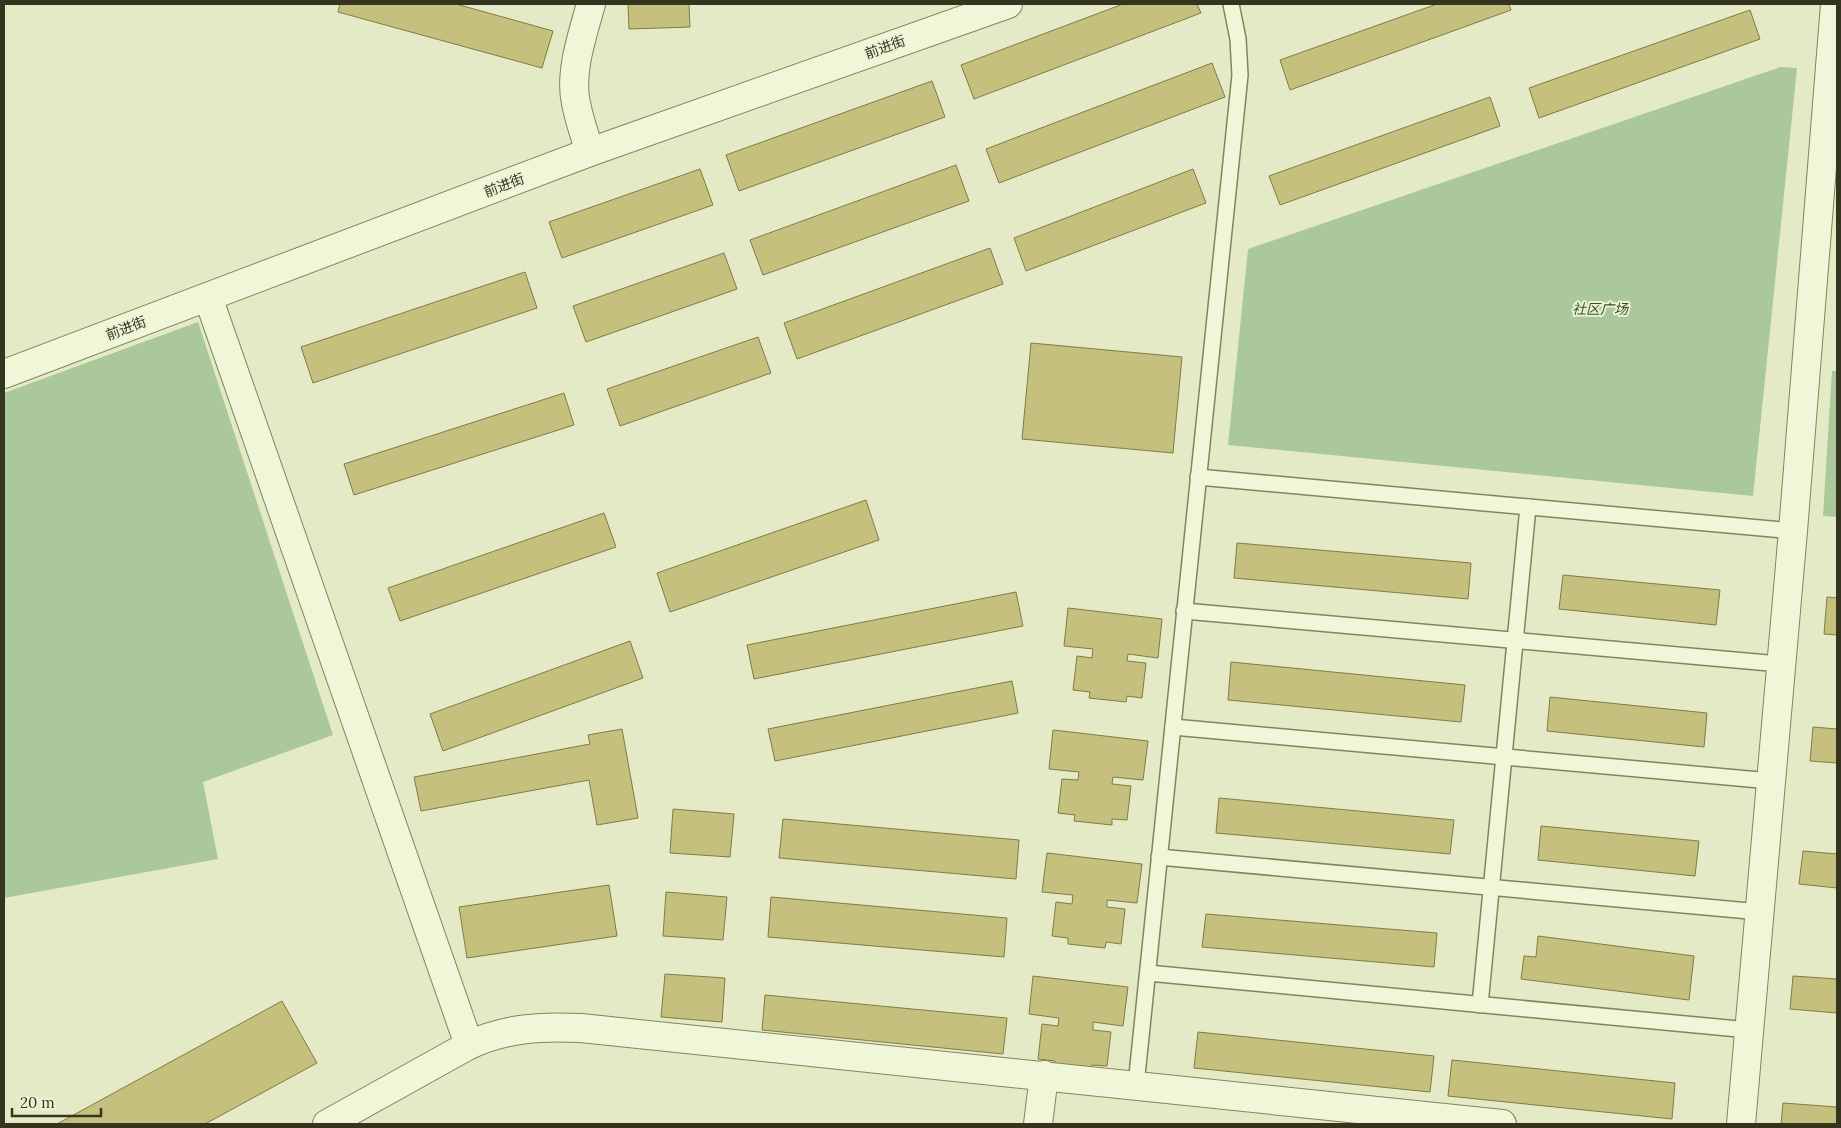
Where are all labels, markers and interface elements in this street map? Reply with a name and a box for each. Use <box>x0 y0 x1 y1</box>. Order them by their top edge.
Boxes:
street label: 前进街 <box>862 31 908 63</box>
street label: 前进街 <box>481 169 527 201</box>
park label: 社区广场 <box>1572 300 1629 318</box>
street label: 前进街 <box>103 312 149 344</box>
scale bar <box>12 1086 101 1118</box>
text: 20 m <box>20 1093 55 1112</box>

